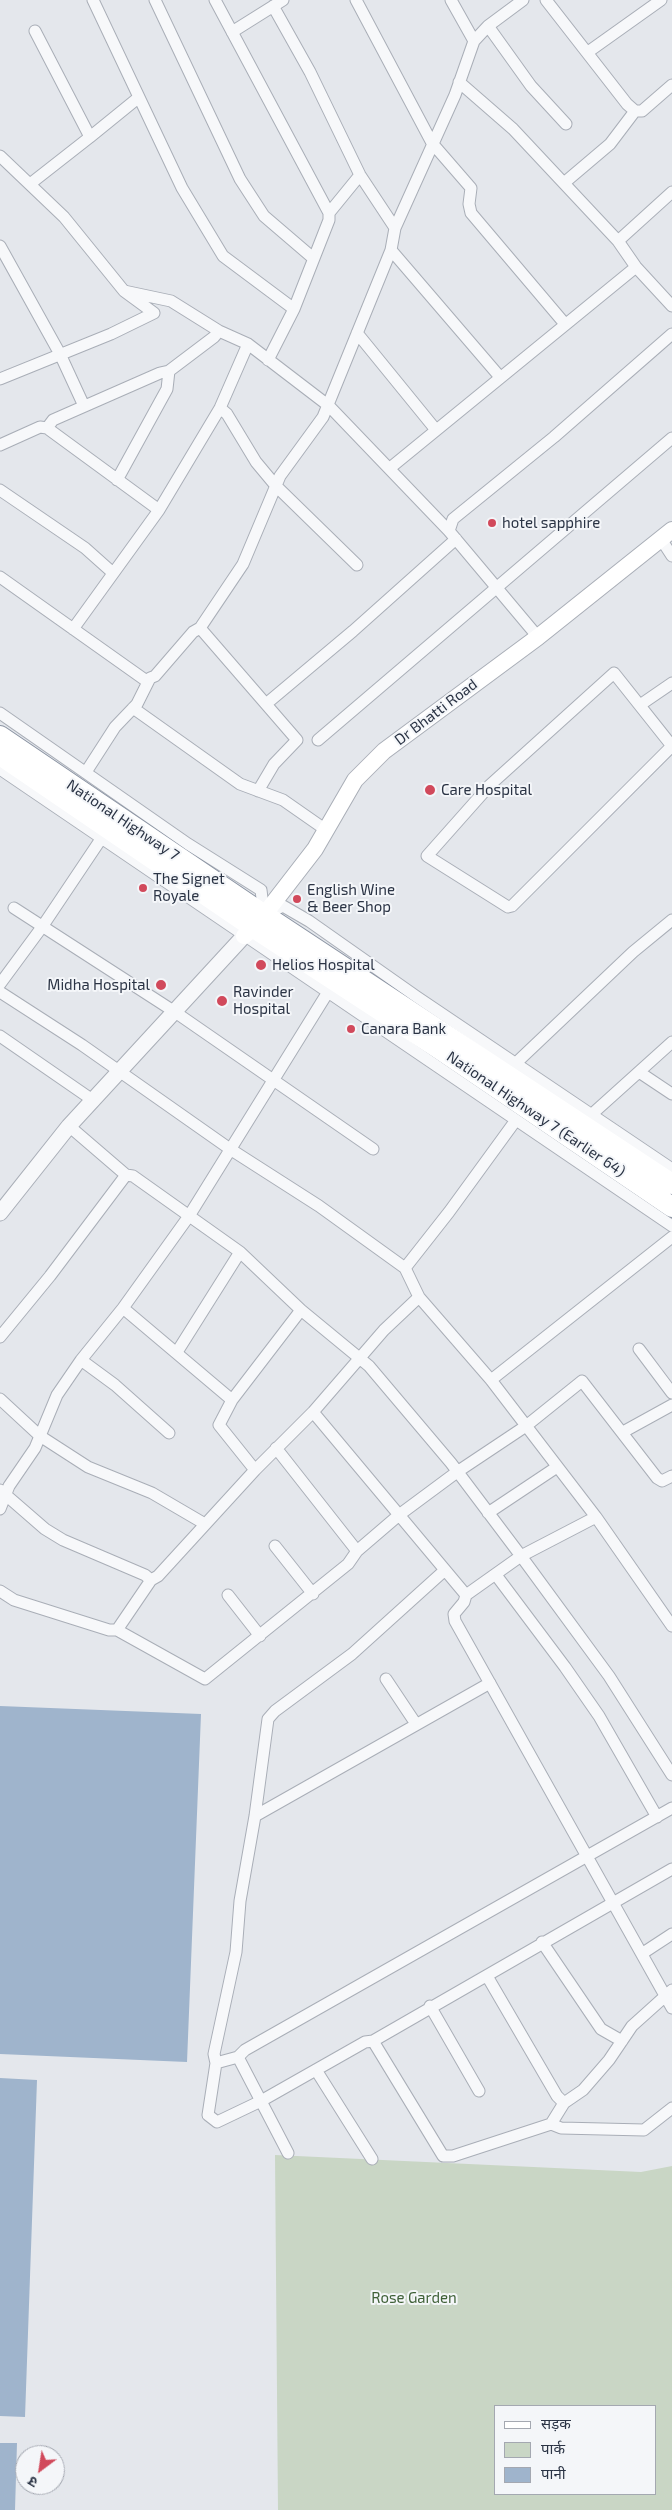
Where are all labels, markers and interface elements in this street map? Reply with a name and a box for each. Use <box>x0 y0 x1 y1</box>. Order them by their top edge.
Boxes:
place label: hotel sapphire <box>502 514 600 532</box>
marker: hotel sapphire <box>486 517 498 529</box>
street label: Dr Bhatti Road <box>391 675 481 749</box>
street label: National Highway 7 <box>63 776 183 864</box>
place label: Care Hospital <box>441 781 532 799</box>
marker: Care Hospital <box>423 783 437 797</box>
place label: The Signet Royale <box>153 870 225 905</box>
place label: English Wine & Beer Shop <box>307 881 395 916</box>
marker: The Signet Royale <box>137 882 149 894</box>
marker: English Wine & Beer Shop <box>291 893 303 905</box>
place label: Helios Hospital <box>272 956 375 974</box>
marker: Helios Hospital <box>254 958 268 972</box>
place label: Midha Hospital <box>47 976 150 994</box>
marker: Midha Hospital <box>154 978 168 992</box>
place label: Ravinder Hospital <box>233 983 294 1018</box>
marker: Ravinder Hospital <box>215 994 229 1008</box>
place label: Canara Bank <box>361 1020 446 1038</box>
marker: Canara Bank <box>345 1023 357 1035</box>
street label: National Highway 7 (Earlier 64) <box>443 1047 629 1181</box>
park label: Rose Garden <box>371 2289 457 2307</box>
legend <box>494 2405 657 2495</box>
text: सड़क <box>541 2414 571 2432</box>
text: पार्क <box>541 2439 565 2457</box>
north arrow <box>15 2445 65 2495</box>
text: पानी <box>541 2464 566 2482</box>
text: उ <box>25 2473 40 2492</box>

